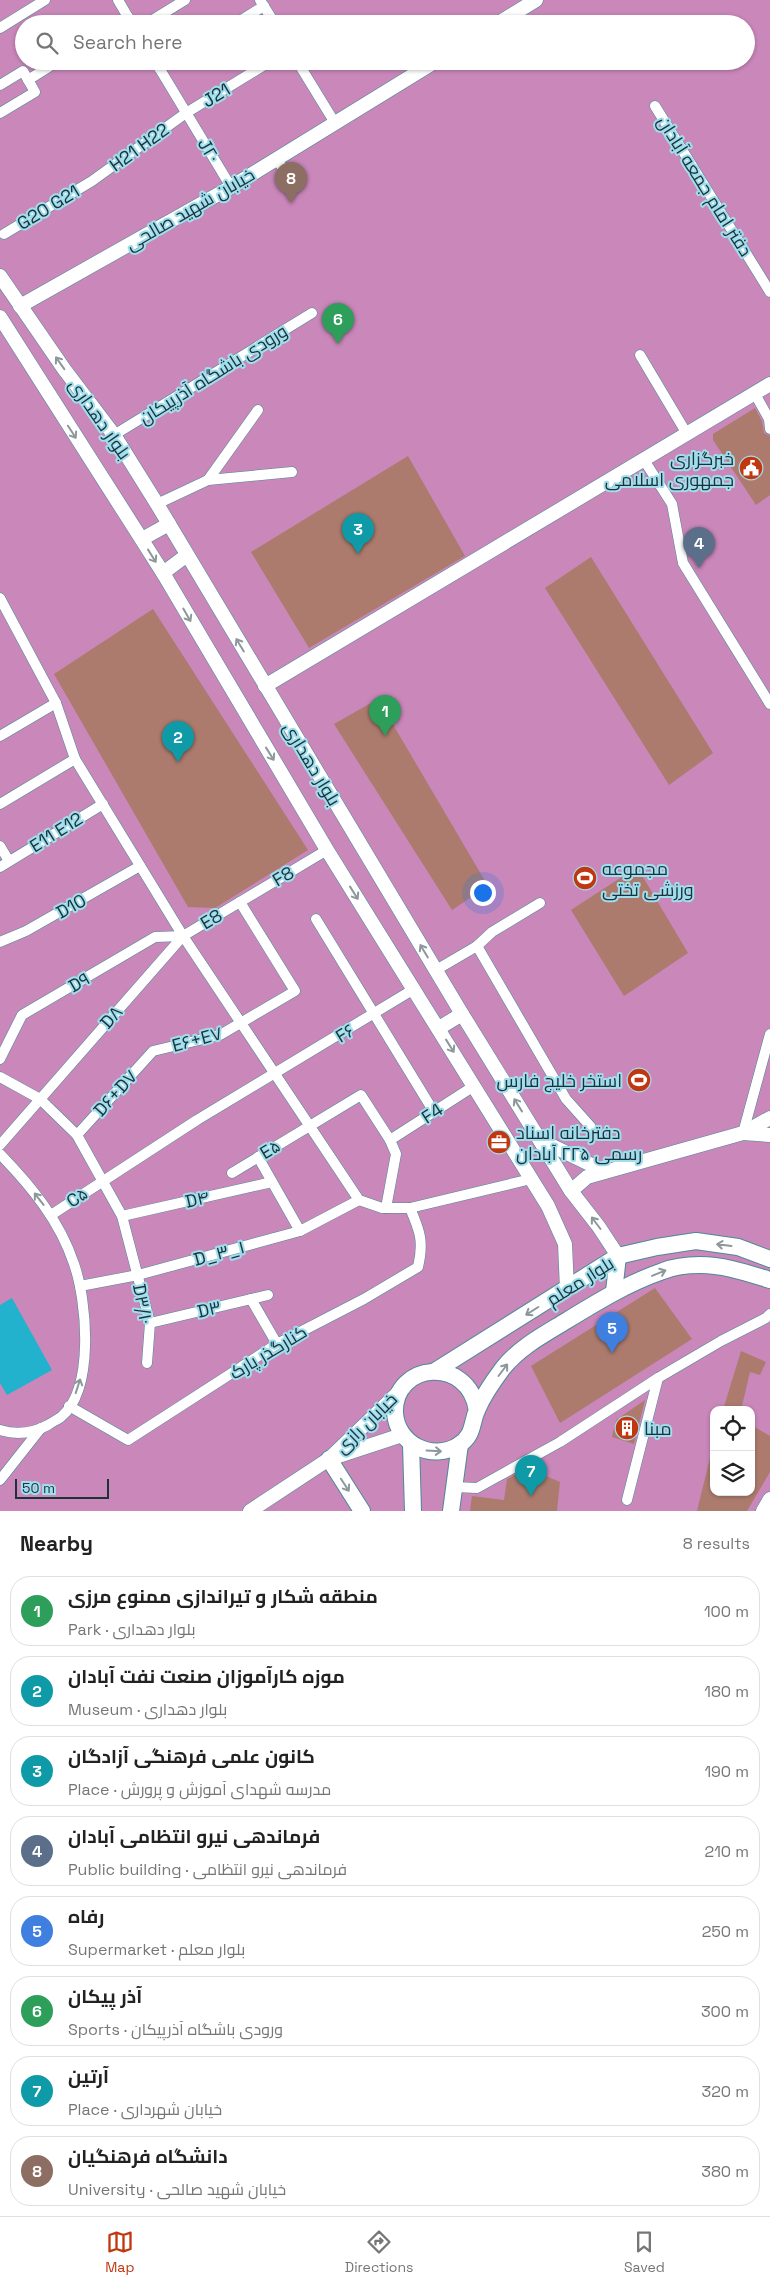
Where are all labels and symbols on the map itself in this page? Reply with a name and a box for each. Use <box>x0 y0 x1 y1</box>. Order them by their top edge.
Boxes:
street label: J21 <box>198 78 234 112</box>
street label: دفتر امام جمعه آبادان <box>652 111 758 261</box>
street label: H21 H22 <box>105 118 173 176</box>
street label: J۲۰ <box>193 133 225 167</box>
pin: 8 <box>275 162 307 203</box>
street label: خیابان شهید صالحی <box>121 163 259 255</box>
street label: G20 G21 <box>12 179 84 235</box>
pin: 6 <box>322 303 354 344</box>
street label: ورودی باشگاه آذرپیکان <box>134 319 292 430</box>
one-way arrow <box>55 356 65 370</box>
street label: بلوار دهداری <box>64 374 136 464</box>
one-way arrow <box>67 425 77 439</box>
place label: خبرگزاری جمهوری اسلامی <box>605 447 734 491</box>
public building icon: خبرگزاری جمهوری اسلامی <box>738 455 764 481</box>
pin: 3 <box>342 513 374 554</box>
pin: 4 <box>683 527 715 568</box>
one-way arrow <box>147 549 157 563</box>
one-way arrow <box>183 607 193 621</box>
one-way arrow <box>235 638 245 652</box>
pin: 1 <box>369 695 401 736</box>
street label: بلوار دهداری <box>278 718 346 810</box>
pin: 2 <box>162 721 194 762</box>
one-way arrow <box>265 747 275 761</box>
street label: E11 E12 <box>25 807 87 857</box>
place label: مجموعه ورزشی تختی <box>602 857 694 901</box>
street label: F8 <box>268 861 298 891</box>
sports icon: مجموعه ورزشی تختی <box>572 865 598 891</box>
your location <box>470 880 496 906</box>
one-way arrow <box>349 886 359 900</box>
street label: D10 <box>52 888 90 924</box>
street label: E8 <box>196 904 226 934</box>
one-way arrow <box>419 945 429 959</box>
street label: D۹ <box>64 967 94 997</box>
street label: D۸ <box>95 1001 127 1033</box>
street label: F۶ <box>331 1018 359 1048</box>
street label: E۶+E۷ <box>169 1021 225 1057</box>
one-way arrow <box>444 1039 455 1053</box>
street label: D۶+D۷ <box>88 1065 142 1121</box>
sports icon: استخر خلیج فارس <box>626 1067 652 1093</box>
place label: استخر خلیج فارس <box>497 1069 622 1093</box>
street label: F4 <box>417 1098 447 1128</box>
one-way arrow <box>513 1098 524 1112</box>
place label: دفترخانه اسناد رسمی ۲۲۵ آبادان <box>516 1121 642 1165</box>
office icon: دفترخانه اسناد رسمی ۲۲۵ آبادان <box>486 1129 512 1155</box>
street label: E۵ <box>256 1134 284 1164</box>
street label: C۵ <box>62 1181 92 1213</box>
street label: D۴ <box>183 1185 211 1213</box>
one-way arrow <box>34 1193 45 1206</box>
one-way arrow <box>590 1217 601 1230</box>
street label: D_۳_۱ <box>191 1235 247 1271</box>
one-way arrow <box>716 1240 732 1250</box>
street label: بلوار معلم <box>542 1251 619 1312</box>
one-way arrow <box>651 1267 666 1277</box>
street label: D۳/۱۰ <box>128 1282 158 1326</box>
street label: D۳ <box>195 1295 223 1323</box>
one-way arrow <box>526 1306 540 1316</box>
pin: 5 <box>596 1312 628 1353</box>
street label: کنارگذر پارک <box>225 1320 312 1385</box>
one-way arrow <box>498 1363 508 1377</box>
one-way arrow <box>74 1378 84 1394</box>
street label: خیابان رازی <box>330 1388 402 1458</box>
building icon: مبنا <box>614 1415 640 1441</box>
place label: مبنا <box>644 1417 671 1440</box>
one-way arrow <box>425 1446 441 1455</box>
pin: 7 <box>515 1455 547 1496</box>
scale bar <box>15 1476 109 1499</box>
one-way arrow <box>341 1478 351 1492</box>

